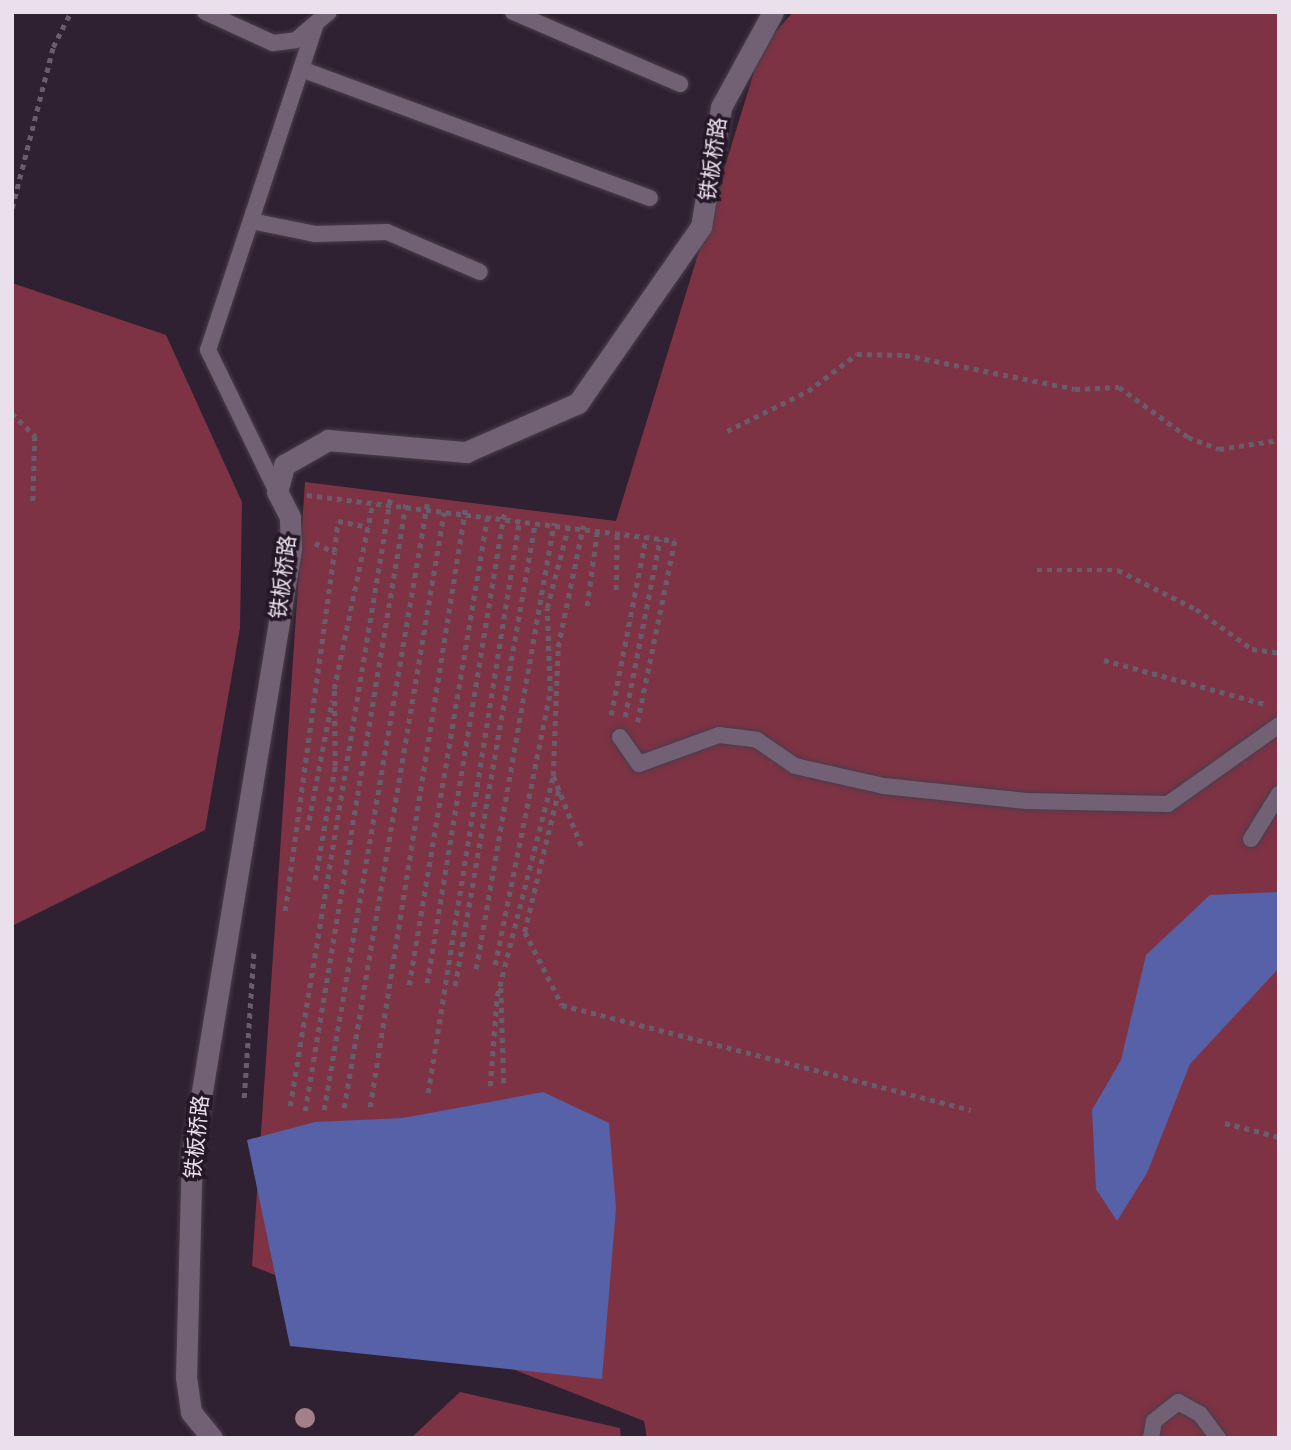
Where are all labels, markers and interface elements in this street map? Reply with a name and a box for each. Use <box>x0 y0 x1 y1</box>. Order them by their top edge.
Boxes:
street label: 铁板桥路 <box>695 116 731 202</box>
street label: 铁板桥路 <box>265 534 301 620</box>
street label: 铁板桥路 <box>180 1094 214 1180</box>

